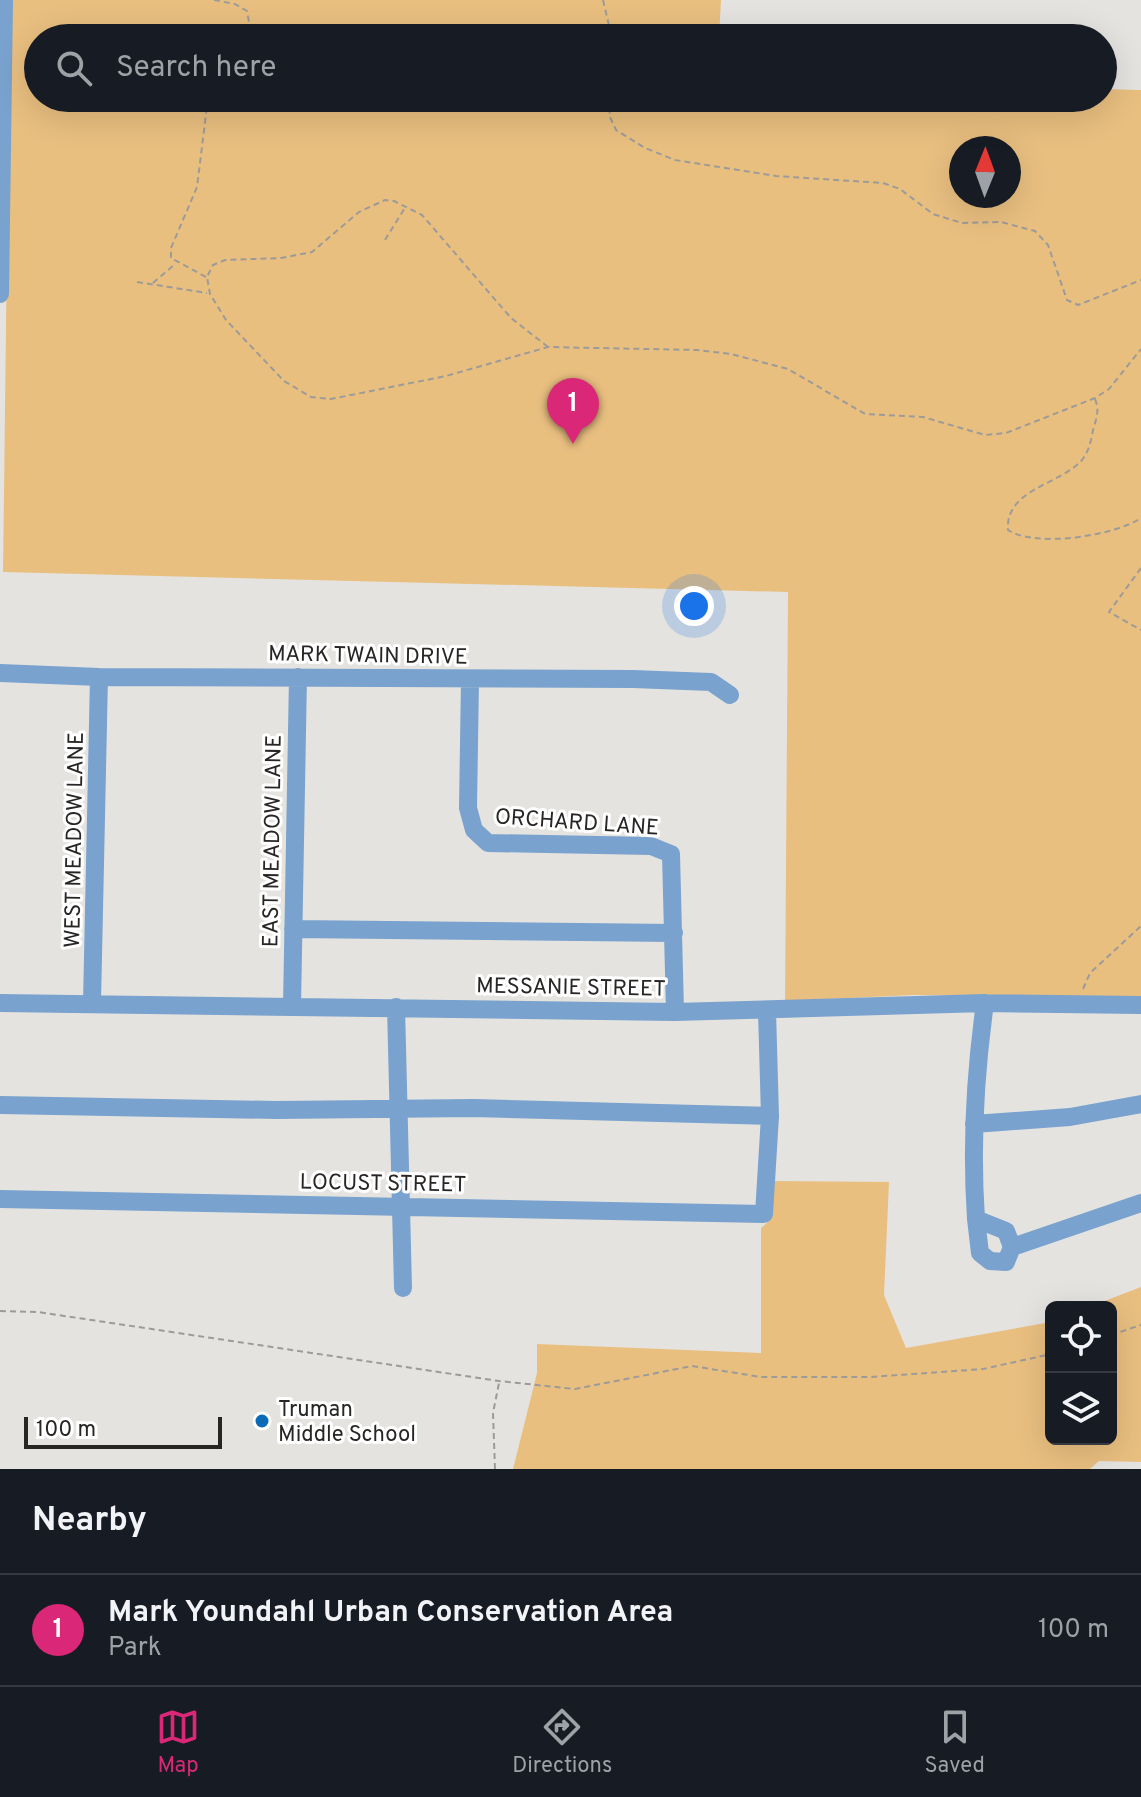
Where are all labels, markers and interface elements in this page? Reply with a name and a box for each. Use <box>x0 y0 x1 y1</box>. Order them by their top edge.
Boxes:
search box <box>24 24 1117 112</box>
icon: search <box>52 46 96 90</box>
text: Search here <box>116 50 276 87</box>
north arrow <box>949 136 1021 208</box>
pin: 1 <box>547 378 599 444</box>
your location <box>674 586 714 626</box>
street label: MARK TWAIN DRIVE <box>268 641 468 672</box>
street label: WEST MEADOW LANE <box>60 732 91 948</box>
street label: EAST MEADOW LANE <box>258 735 289 948</box>
street label: ORCHARD LANE <box>494 804 660 843</box>
street label: MESSANIE STREET <box>476 973 666 1004</box>
street label: LOCUST STREET <box>299 1170 467 1199</box>
map controls <box>1045 1301 1117 1445</box>
button: locate <box>1045 1301 1117 1373</box>
button: layers <box>1045 1373 1117 1445</box>
place label: Truman Middle School <box>278 1397 416 1449</box>
marker: Truman Middle School <box>253 1412 271 1430</box>
scale bar <box>24 1413 222 1449</box>
text: 100 m <box>36 1417 96 1444</box>
text: Nearby <box>32 1500 147 1543</box>
text: Mark Youndahl Urban Conservation Area <box>108 1595 673 1632</box>
text: 1 <box>53 1614 63 1647</box>
text: 100 m <box>1038 1614 1109 1647</box>
text: Park <box>108 1632 162 1665</box>
tab: Map <box>156 1705 200 1780</box>
tab: Directions <box>512 1705 612 1780</box>
tab: Saved <box>924 1705 985 1780</box>

